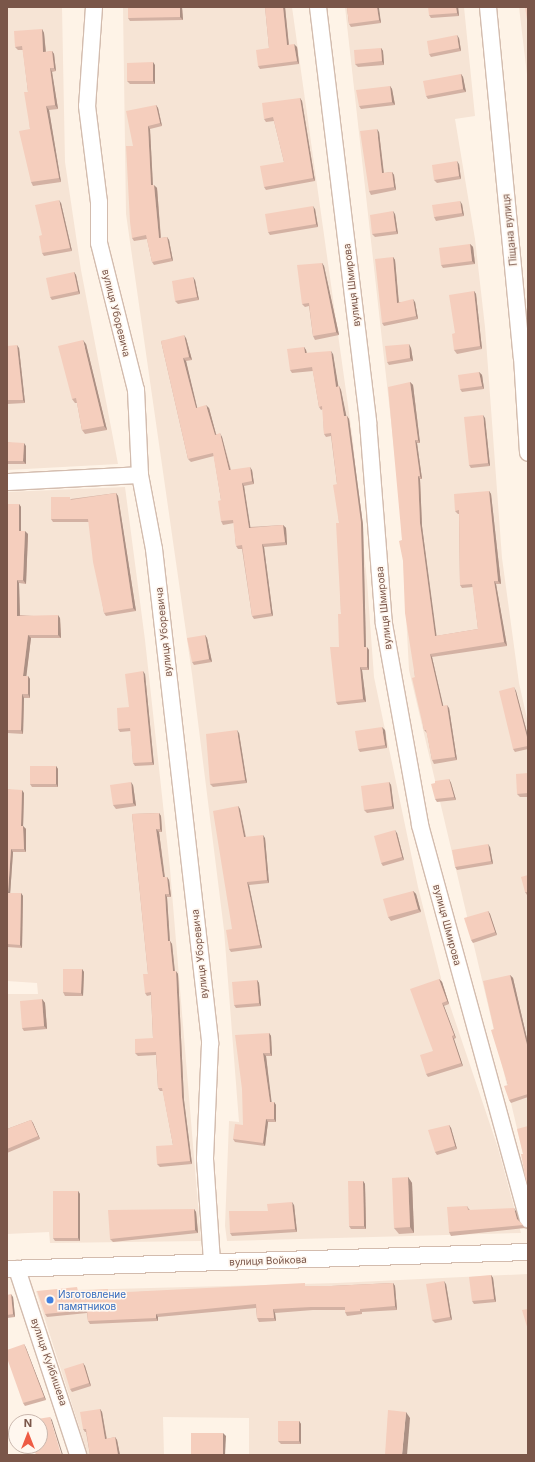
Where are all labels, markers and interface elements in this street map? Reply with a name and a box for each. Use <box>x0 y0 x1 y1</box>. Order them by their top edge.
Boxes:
street label: Піщана вулиця <box>500 193 520 267</box>
street label: вулиця Шмирова <box>341 243 363 327</box>
street label: вулиця Уборевича <box>99 268 133 358</box>
street label: вулиця Шмирова <box>374 566 394 650</box>
street label: вулиця Уборевича <box>153 587 175 677</box>
street label: вулиця Шмирова <box>430 883 464 967</box>
street label: вулиця Уборевича <box>189 909 211 999</box>
street label: вулиця Войкова <box>229 1254 307 1268</box>
place label: Изготовление памятников <box>58 1288 126 1312</box>
marker: Изготовление памятников <box>45 1295 55 1305</box>
street label: вулиця Куйбишева <box>28 1317 70 1407</box>
north arrow <box>8 1414 48 1454</box>
text: N <box>24 1416 32 1430</box>

